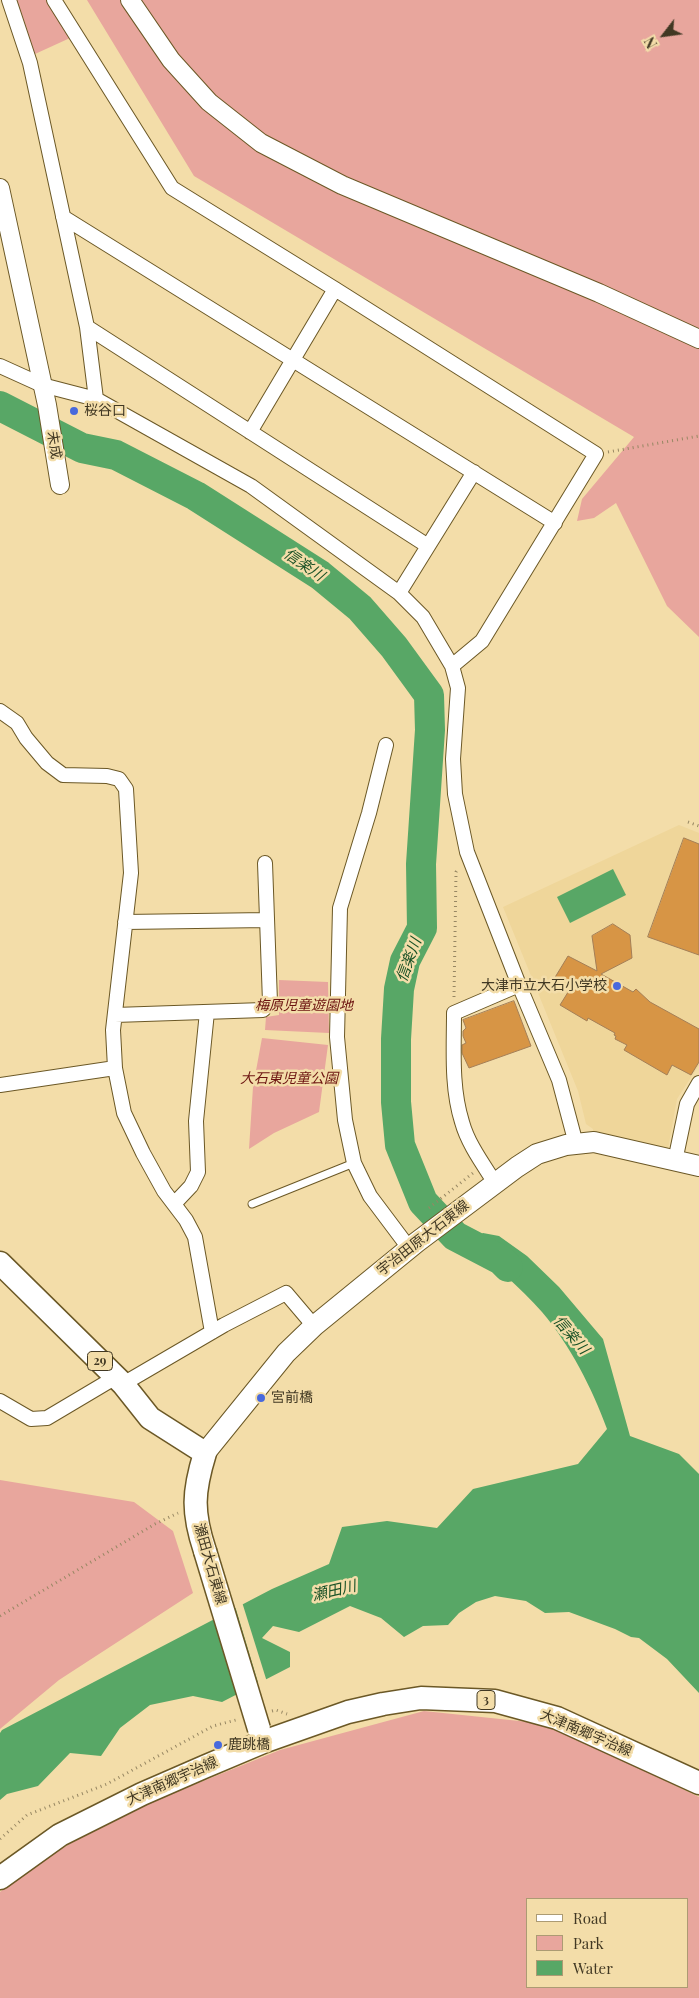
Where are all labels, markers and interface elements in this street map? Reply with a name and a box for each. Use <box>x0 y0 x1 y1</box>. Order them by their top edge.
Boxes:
north arrow <box>639 10 689 60</box>
text: N <box>640 34 661 52</box>
place label: 桜谷口 <box>84 403 126 419</box>
marker: 桜谷口 <box>68 405 80 417</box>
street label: 未成 <box>44 430 64 460</box>
water label: 信楽川 <box>280 545 328 585</box>
water label: 信楽川 <box>393 936 425 984</box>
place label: 大津市立大石小学校 <box>481 978 607 994</box>
marker: 大津市立大石小学校 <box>611 980 623 992</box>
park label: 梅原児童遊園地 <box>255 998 353 1014</box>
park label: 大石東児童公園 <box>240 1071 338 1087</box>
street label: 宇治田原大石東線 <box>374 1197 472 1279</box>
water label: 信楽川 <box>549 1312 593 1358</box>
road number: 29 <box>88 1352 112 1370</box>
place label: 宮前橋 <box>271 1390 313 1406</box>
marker: 宮前橋 <box>255 1392 267 1404</box>
street label: 瀬田大石東線 <box>190 1521 230 1607</box>
water label: 瀬田川 <box>310 1577 358 1605</box>
road number: 3 <box>477 1690 495 1710</box>
street label: 大津南郷宇治線 <box>538 1706 634 1760</box>
place label: 鹿跳橋 <box>228 1737 270 1753</box>
marker: 鹿跳橋 <box>212 1739 224 1751</box>
street label: 大津南郷宇治線 <box>124 1753 220 1809</box>
legend <box>526 1898 689 1988</box>
text: Road <box>573 1908 607 1928</box>
text: Park <box>573 1933 604 1953</box>
text: Water <box>573 1958 613 1978</box>

